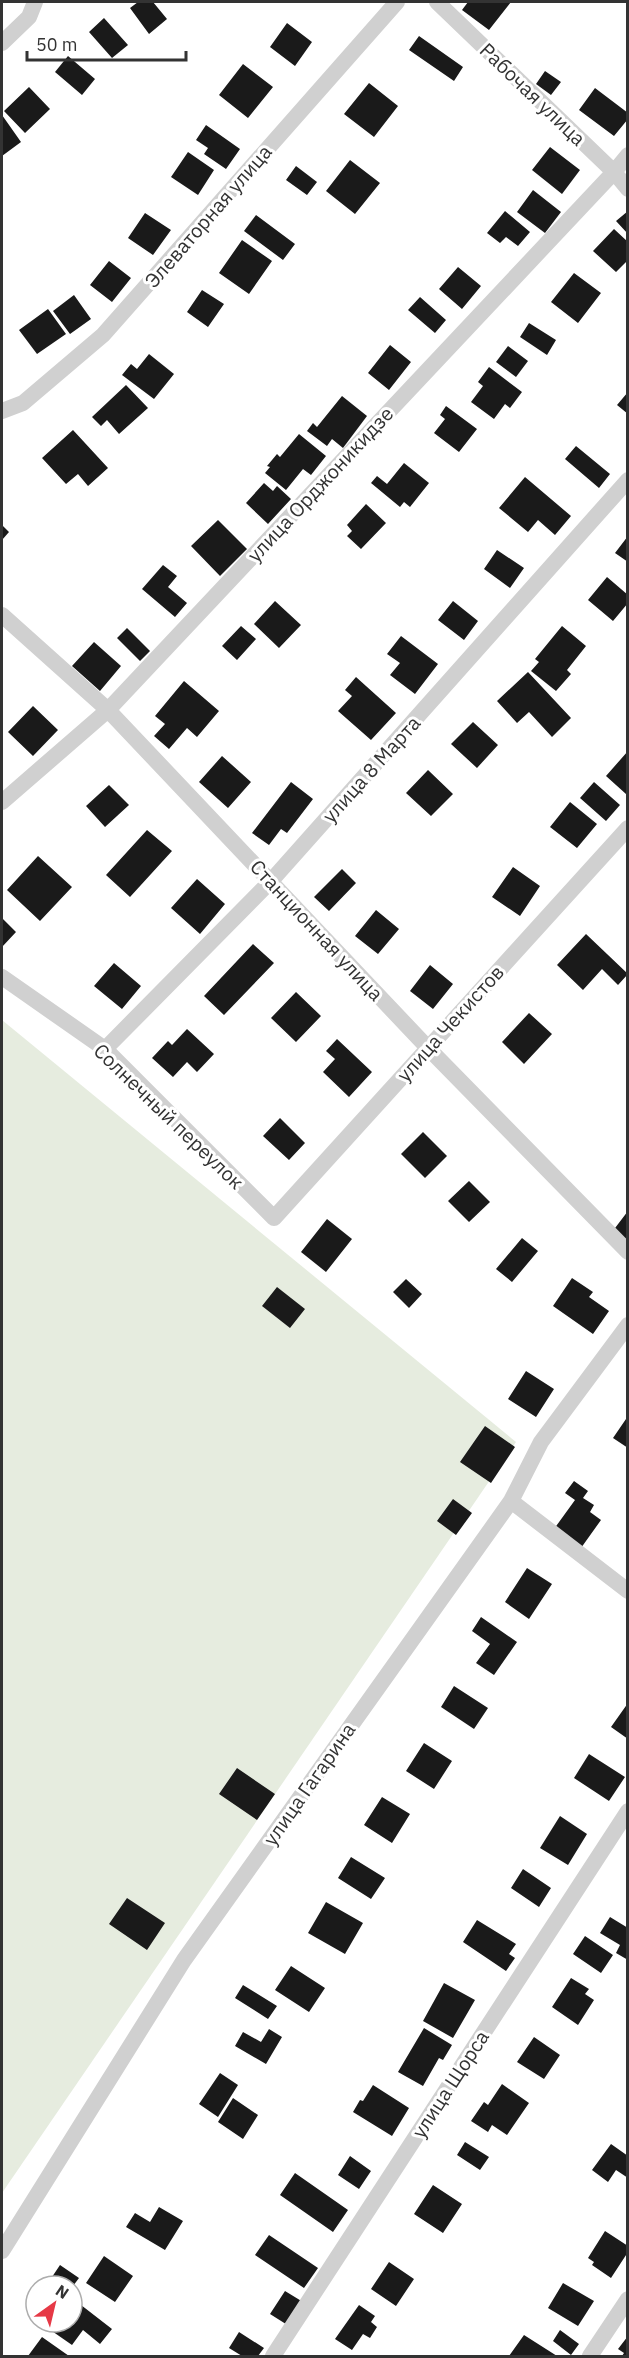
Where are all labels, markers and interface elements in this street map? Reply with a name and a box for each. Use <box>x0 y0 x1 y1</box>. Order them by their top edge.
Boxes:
scale bar <box>27 24 186 62</box>
text: 50 m <box>36 33 78 56</box>
street label: Рабочая улица <box>474 37 592 152</box>
street label: Элеваторная улица <box>138 138 278 293</box>
street label: улица Орджоникидзе <box>241 400 399 568</box>
street label: улица 8 Марта <box>316 710 426 828</box>
street label: Станционная улица <box>244 853 390 1007</box>
street label: улица Чекистов <box>390 959 510 1087</box>
street label: Солнечный переулок <box>88 1037 250 1195</box>
street label: улица Гагарина <box>257 1717 362 1851</box>
street label: улица Щорса <box>405 2025 495 2143</box>
north arrow <box>24 2274 84 2334</box>
text: N <box>52 2280 73 2303</box>

